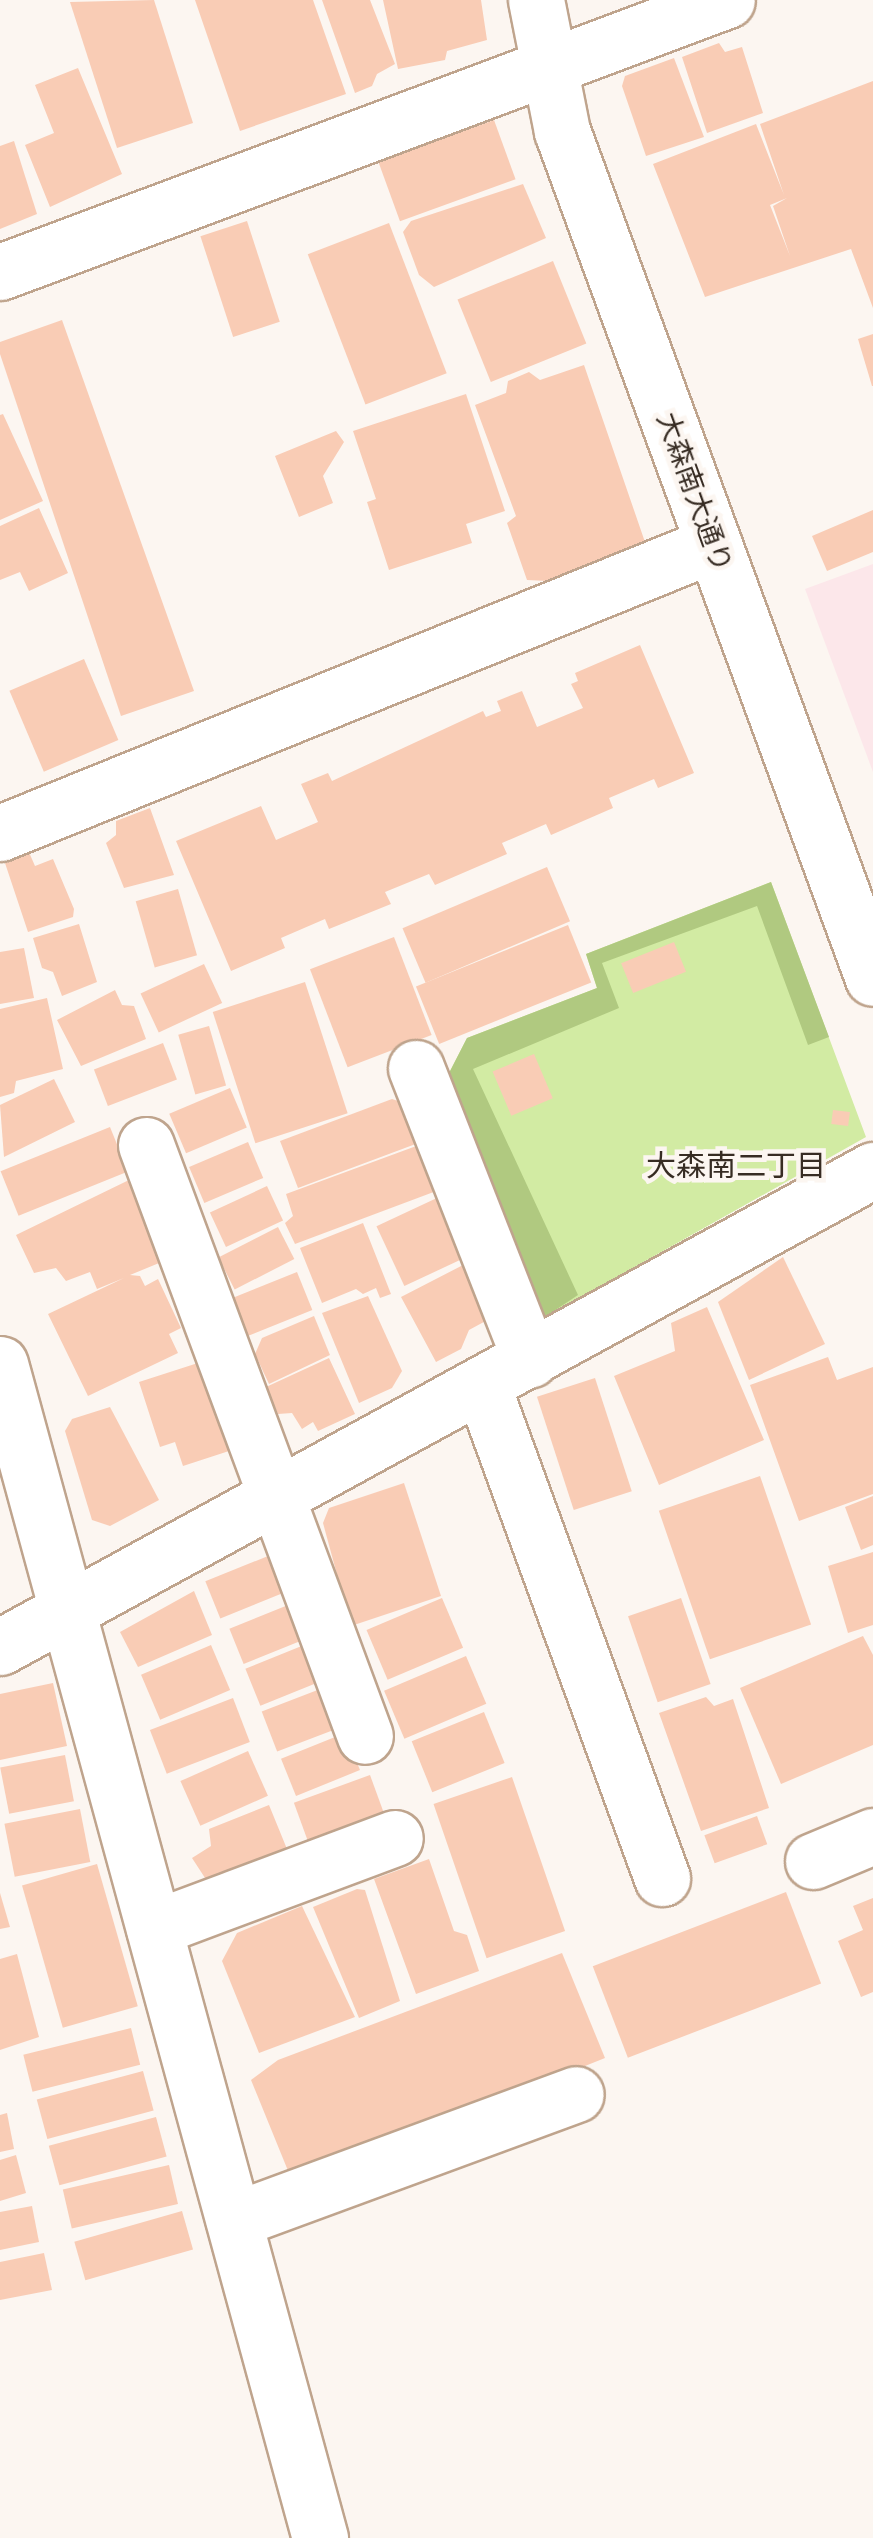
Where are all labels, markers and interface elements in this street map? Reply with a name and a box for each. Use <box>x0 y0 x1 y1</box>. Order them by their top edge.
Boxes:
street label: 大森南大通り <box>650 407 740 577</box>
district label: 大森南二丁目 <box>646 1147 826 1183</box>

